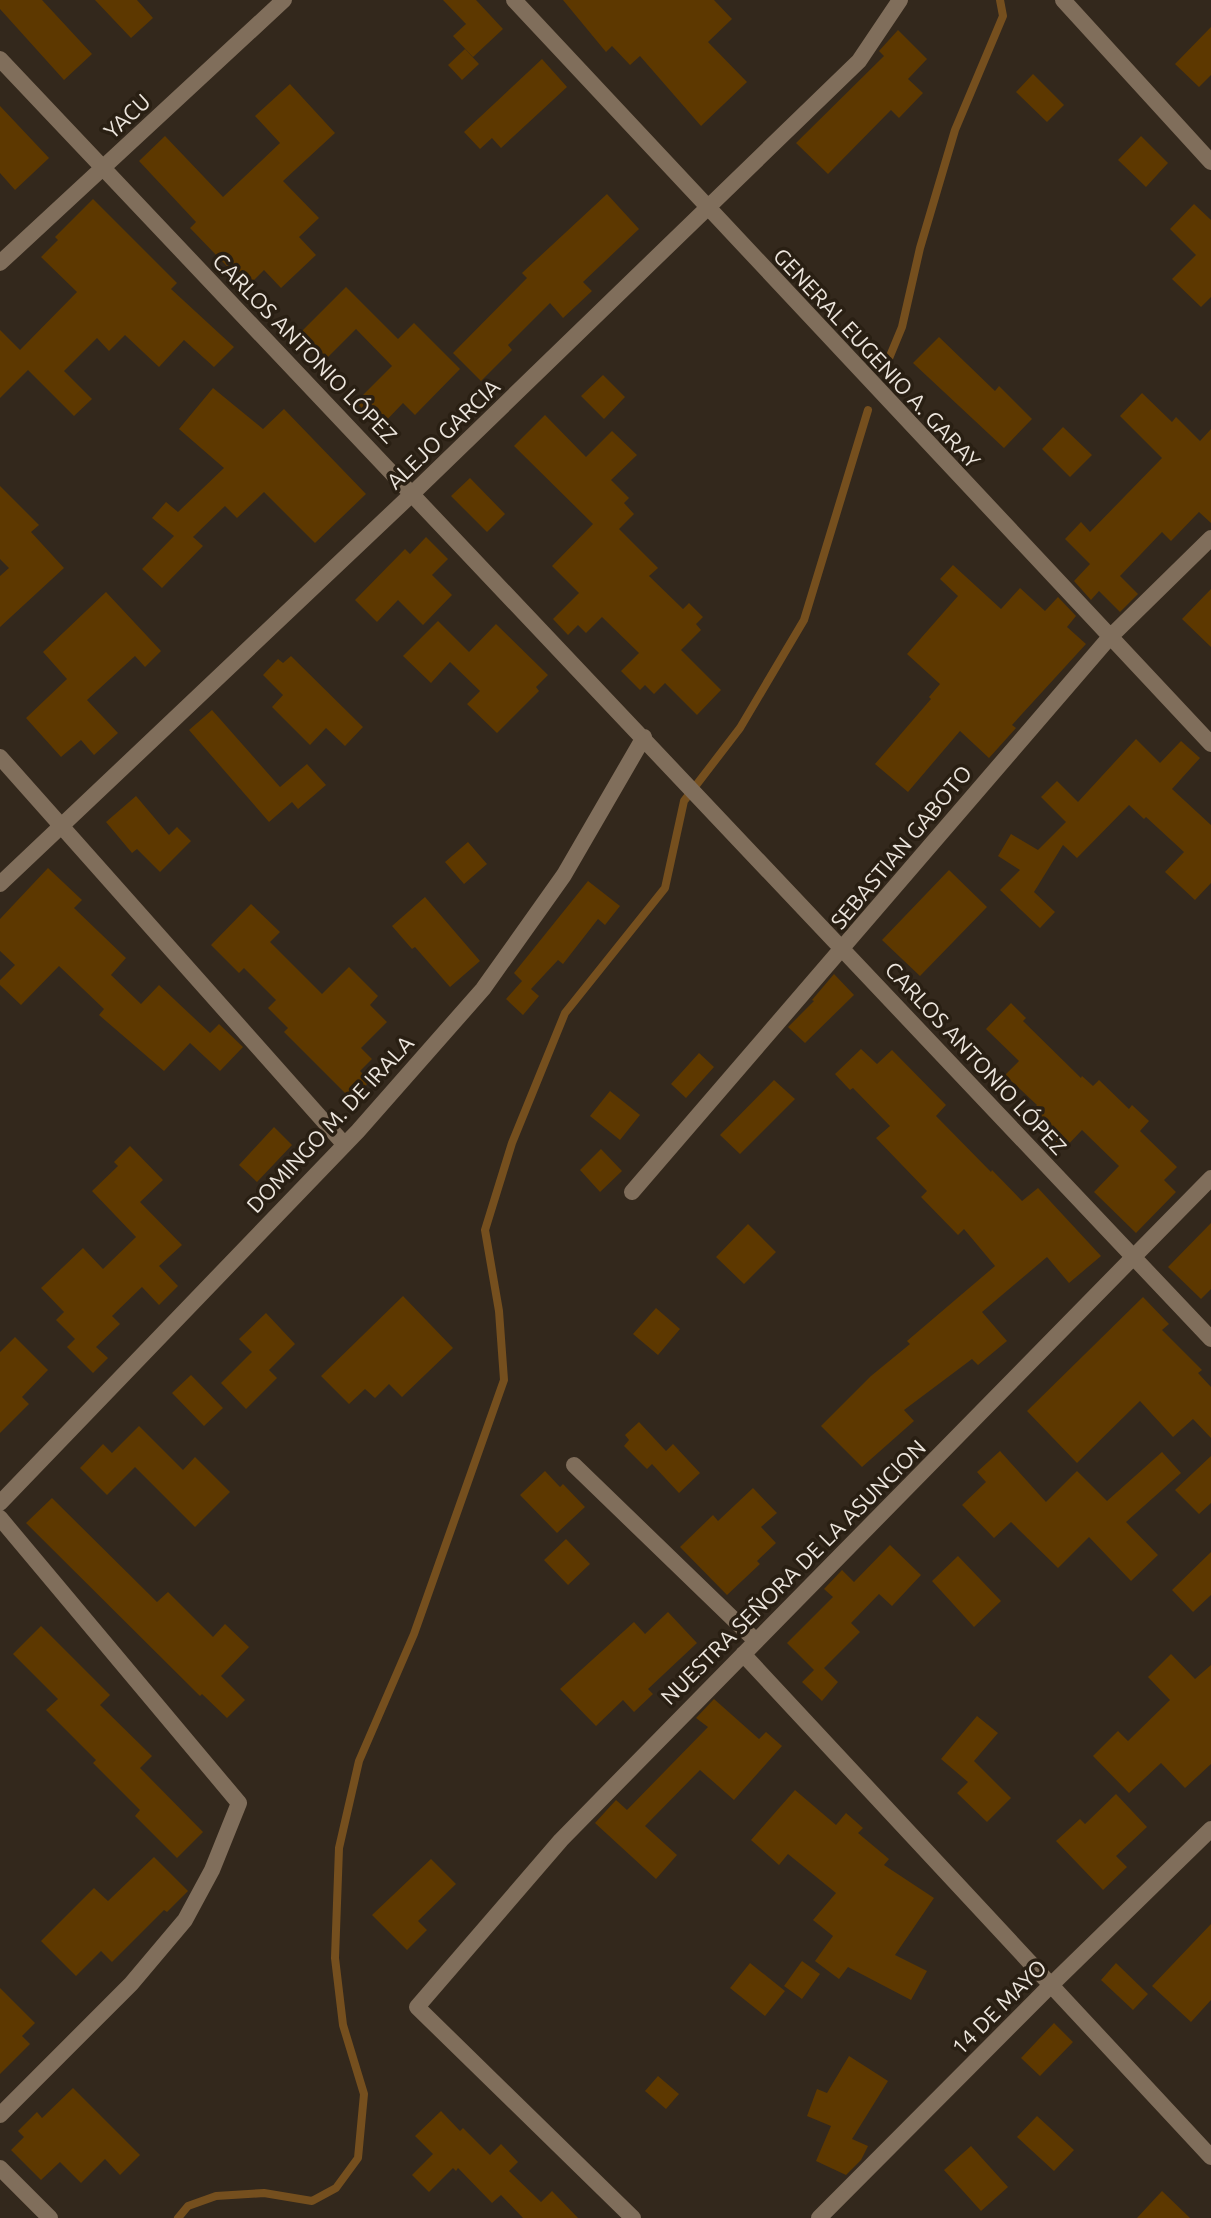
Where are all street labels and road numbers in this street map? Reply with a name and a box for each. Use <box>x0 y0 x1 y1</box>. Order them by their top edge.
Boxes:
street label: YACU <box>98 88 155 143</box>
street label: GENERAL EUGENIO A. GARAY <box>769 243 986 473</box>
street label: CARLOS ANTONIO LÓPEZ <box>208 247 403 448</box>
street label: ALEJO GARCIA <box>381 373 505 494</box>
street label: SEBASTIAN GABOTO <box>825 760 976 933</box>
street label: CARLOS ANTONIO LÓPEZ <box>881 956 1073 1159</box>
street label: DOMINGO M. DE IRALA <box>241 1030 419 1217</box>
street label: NUESTRA SEÑORA DE LA ASUNCION <box>655 1434 930 1709</box>
street label: 14 DE MAYO <box>946 1954 1051 2059</box>

